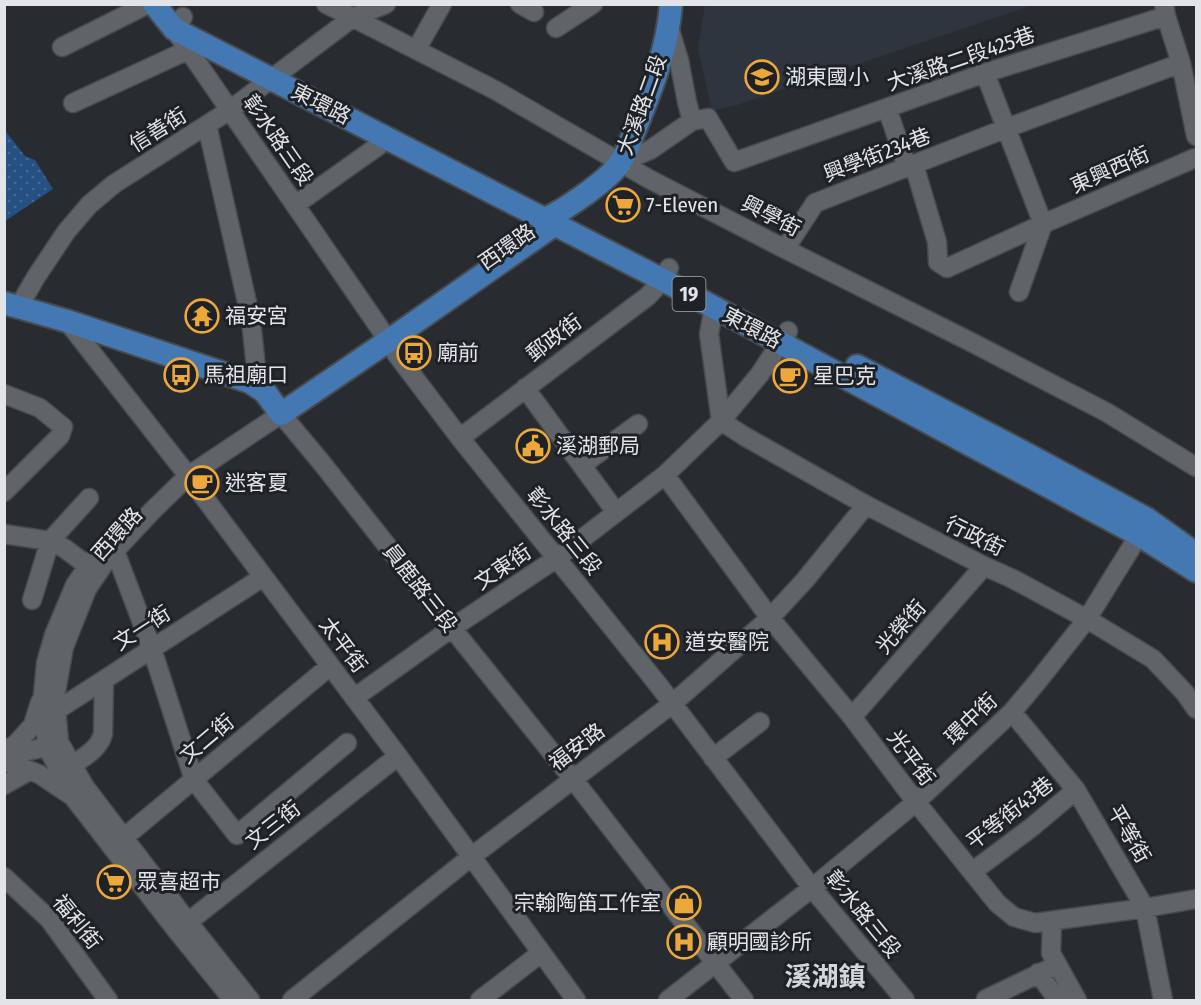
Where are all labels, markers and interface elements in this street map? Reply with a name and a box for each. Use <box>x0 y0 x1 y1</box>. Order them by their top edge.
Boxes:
street label: 大溪路二段425巷 <box>884 22 1038 96</box>
street label: 大溪路二段 <box>612 51 672 159</box>
school or university icon: 湖東國小 <box>744 59 780 95</box>
place label: 湖東國小 <box>785 64 869 90</box>
street label: 東環路 <box>287 78 355 130</box>
street label: 彰水路三段 <box>237 90 319 190</box>
street label: 信善街 <box>124 102 192 158</box>
street label: 興學街234巷 <box>820 123 934 187</box>
street label: 東興西街 <box>1066 141 1154 199</box>
supermarket icon: 7-Eleven <box>605 187 641 223</box>
street label: 興學街 <box>737 190 805 242</box>
place label: 7-Eleven <box>646 192 718 218</box>
street label: 西環路 <box>474 218 540 276</box>
road number: 19 <box>672 277 706 311</box>
temple icon: 福安宮 <box>184 298 220 334</box>
street label: 東環路 <box>718 302 786 354</box>
place label: 福安宮 <box>225 303 288 329</box>
street label: 郵政街 <box>521 309 587 367</box>
bus stop icon: 廟前 <box>396 335 432 371</box>
place label: 廟前 <box>437 340 479 366</box>
bus stop icon: 馬祖廟口 <box>163 357 199 393</box>
cafe icon: 星巴克 <box>772 358 808 394</box>
place label: 馬祖廟口 <box>204 362 288 388</box>
place label: 星巴克 <box>813 363 876 389</box>
public building icon: 溪湖郵局 <box>515 428 551 464</box>
place label: 溪湖郵局 <box>556 433 640 459</box>
cafe icon: 迷客夏 <box>184 465 220 501</box>
place label: 迷客夏 <box>225 470 288 496</box>
street label: 彰水路三段 <box>521 482 607 580</box>
street label: 西環路 <box>86 502 148 566</box>
street label: 行政街 <box>941 511 1009 561</box>
street label: 員鹿路三段 <box>377 539 463 637</box>
street label: 文東街 <box>470 539 536 595</box>
street label: 光榮街 <box>871 595 931 659</box>
street label: 文一街 <box>109 600 175 656</box>
street label: 太平街 <box>314 612 372 678</box>
hospital icon: 道安醫院 <box>644 624 680 660</box>
place label: 道安醫院 <box>685 629 769 655</box>
street label: 環中街 <box>939 688 1003 750</box>
street label: 文二街 <box>175 709 239 769</box>
street label: 福安路 <box>544 718 610 776</box>
street label: 光平街 <box>882 725 940 791</box>
street label: 平等街43巷 <box>961 771 1059 855</box>
street label: 文三街 <box>240 795 306 855</box>
street label: 平等街 <box>1102 800 1156 868</box>
supermarket icon: 眾喜超市 <box>96 864 132 900</box>
street label: 彰水路三段 <box>820 865 906 963</box>
place label: 眾喜超市 <box>137 869 221 895</box>
shop icon: 宗翰陶笛工作室 <box>666 885 702 921</box>
street label: 福利街 <box>47 889 107 955</box>
place label: 宗翰陶笛工作室 <box>514 890 661 916</box>
hospital icon: 顧明國診所 <box>666 924 702 960</box>
place label: 顧明國診所 <box>707 929 812 955</box>
district label: 溪湖鎮 <box>785 961 866 993</box>

